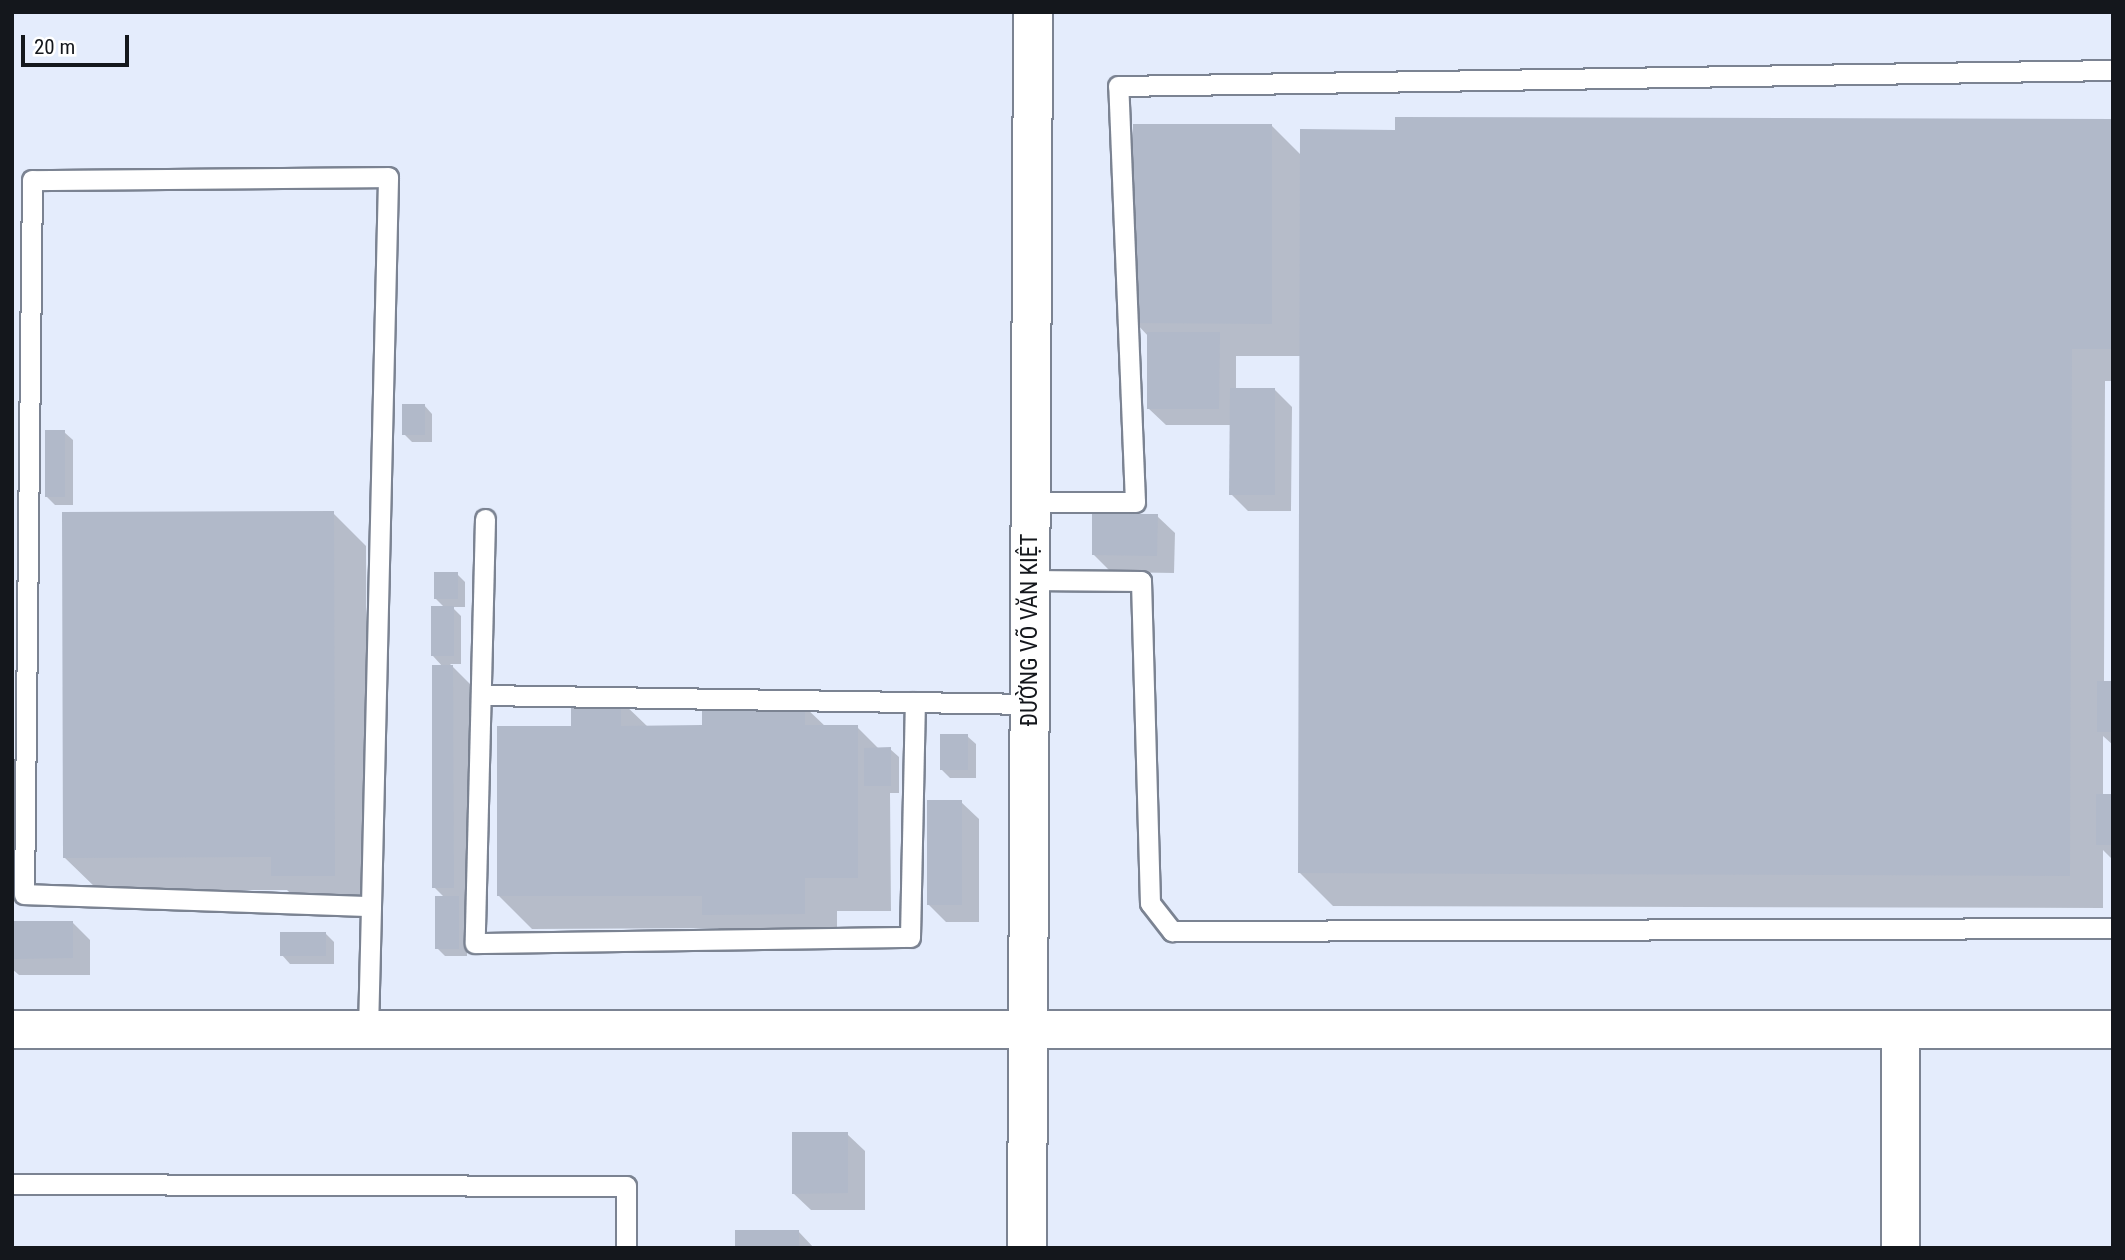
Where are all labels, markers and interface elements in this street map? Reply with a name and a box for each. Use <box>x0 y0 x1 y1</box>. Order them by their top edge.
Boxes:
scale bar <box>24 21 133 65</box>
text: 20 m <box>34 35 75 59</box>
street label: ĐƯỜNG VÕ VĂN KIỆT <box>1016 534 1044 726</box>

